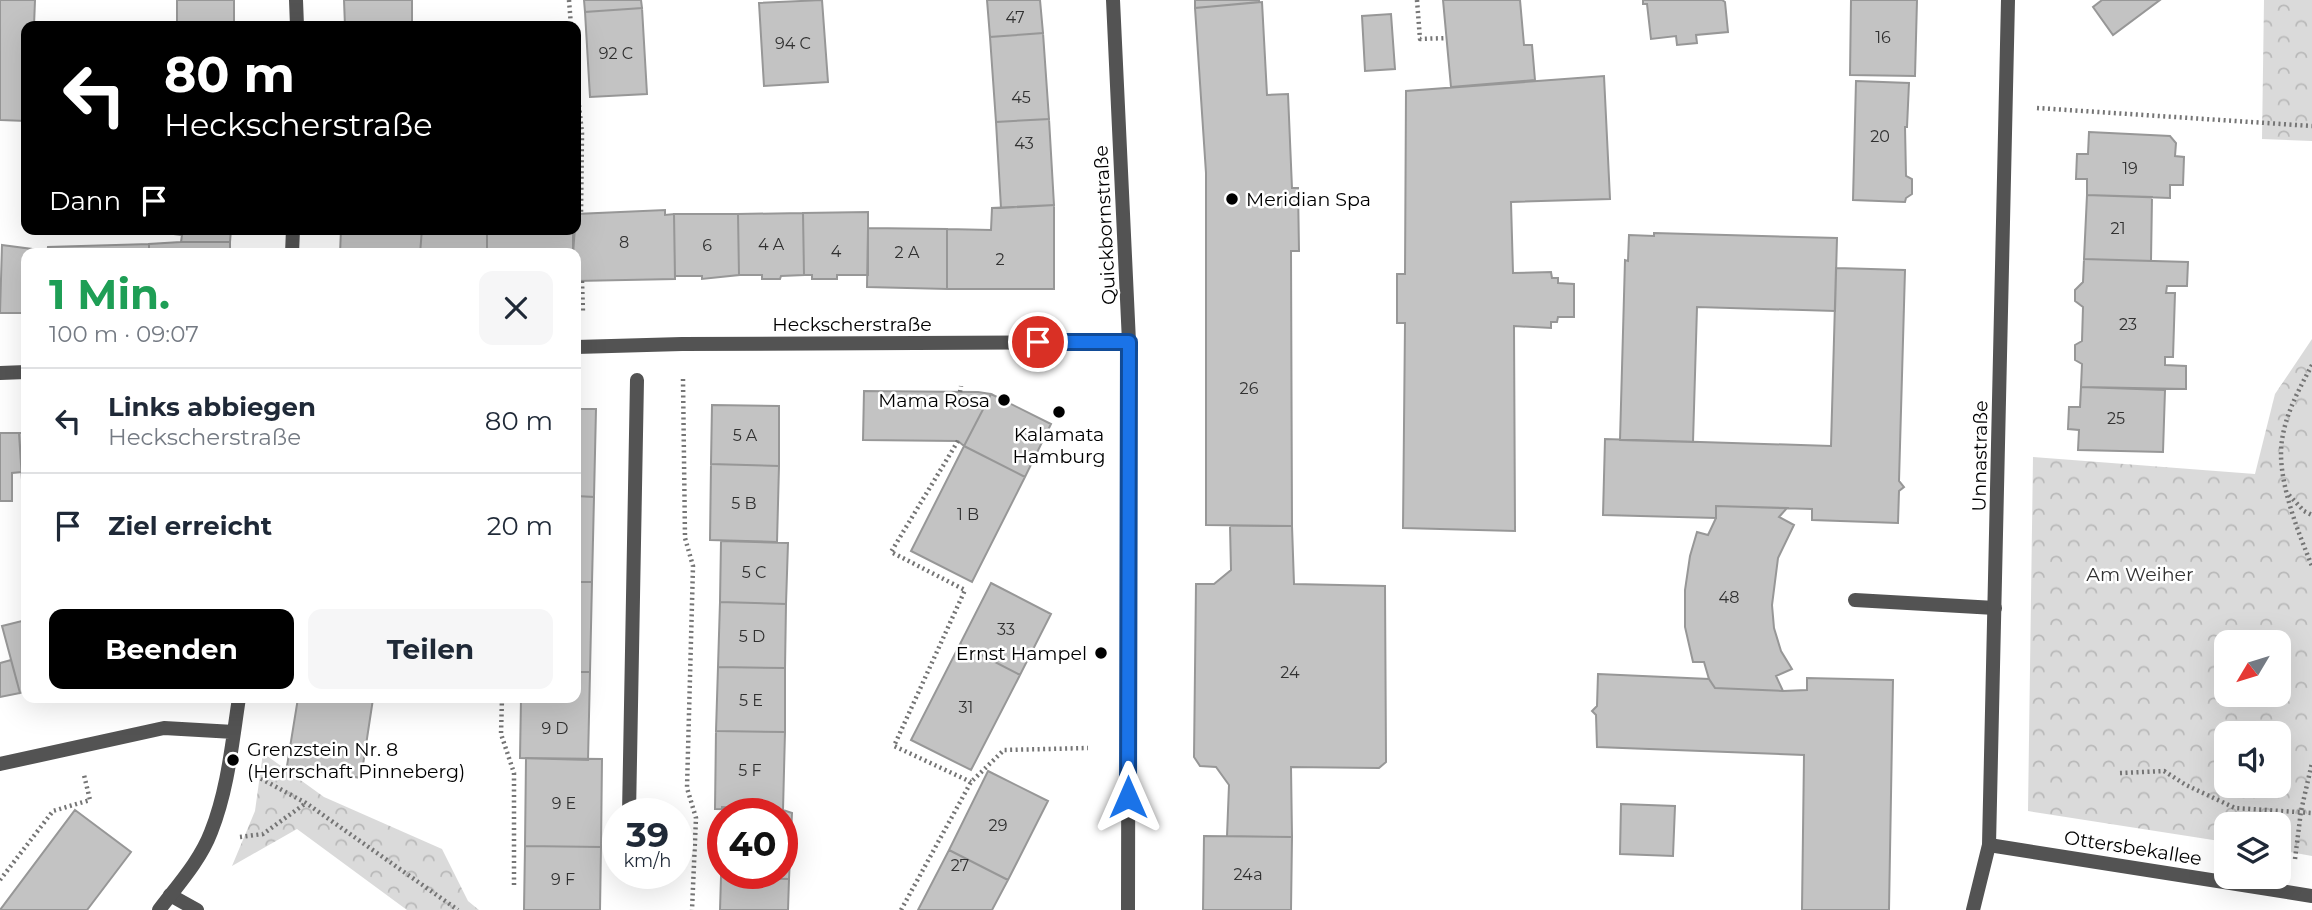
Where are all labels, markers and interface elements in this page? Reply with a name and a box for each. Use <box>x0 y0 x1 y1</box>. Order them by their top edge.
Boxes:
house number: 47 <box>1005 8 1025 27</box>
house number: 16 <box>1875 28 1891 47</box>
house number: 94 C <box>775 34 811 53</box>
house number: 92 C <box>599 44 633 63</box>
text: 80 m <box>164 45 295 104</box>
icon: left <box>49 49 140 140</box>
house number: 45 <box>1011 88 1031 107</box>
text: Heckscherstraße <box>164 105 433 144</box>
house number: 20 <box>1870 127 1890 146</box>
house number: 43 <box>1014 134 1034 153</box>
street label: Quickbornstraße <box>1089 144 1121 306</box>
house number: 19 <box>2122 159 2138 178</box>
icon: arrive <box>135 182 173 220</box>
text: Dann <box>49 185 121 217</box>
place label: Meridian Spa <box>1246 188 1371 211</box>
marker: Meridian Spa <box>1224 191 1240 207</box>
house number: 21 <box>2111 219 2125 238</box>
house number: 8 <box>619 233 629 252</box>
house number: 4 A <box>758 235 785 254</box>
house number: 6 <box>702 236 712 255</box>
house number: 4 <box>831 242 842 261</box>
house number: 2 A <box>895 243 920 262</box>
house number: 2 <box>995 250 1005 269</box>
text: 1 Min. <box>49 268 170 320</box>
button: close <box>479 271 553 345</box>
pin <box>1008 312 1068 372</box>
street label: Heckscherstraße <box>772 313 932 336</box>
house number: 23 <box>2119 315 2137 334</box>
text: 100 m · 09:07 <box>49 320 199 348</box>
icon: arrive <box>1019 323 1057 361</box>
house number: 26 <box>1240 379 1259 398</box>
place label: Mama Rosa <box>878 389 990 412</box>
text: Links abbiegen <box>108 391 316 423</box>
marker: Mama Rosa <box>996 392 1012 408</box>
street label: Unnastraße <box>1968 400 1992 512</box>
icon: left <box>49 402 87 440</box>
marker: Kalamata Hamburg <box>1051 404 1067 420</box>
text: 80 m <box>485 405 553 437</box>
house number: 25 <box>2107 409 2125 428</box>
text: Heckscherstraße <box>108 423 301 451</box>
place label: Kalamata Hamburg <box>1013 423 1105 468</box>
house number: 5 A <box>733 426 758 445</box>
house number: 5 B <box>731 494 757 513</box>
house number: 1 B <box>957 505 979 524</box>
icon: arrive <box>49 507 87 545</box>
text: Ziel erreicht <box>108 510 272 542</box>
text: 20 m <box>487 510 553 542</box>
house number: 5 C <box>742 563 766 582</box>
park label: Am Weiher <box>2086 563 2194 586</box>
house number: 48 <box>1719 588 1739 607</box>
button: Beenden <box>49 609 294 689</box>
button: Teilen <box>308 609 553 689</box>
house number: 33 <box>997 620 1015 639</box>
house number: 5 D <box>739 627 765 646</box>
north arrow <box>2214 630 2291 707</box>
map controls <box>2214 630 2291 889</box>
place label: Ernst Hampel <box>956 642 1087 665</box>
marker: Ernst Hampel <box>1093 645 1109 661</box>
house number: 24 <box>1280 663 1300 682</box>
house number: 5 E <box>739 691 763 710</box>
house number: 31 <box>959 698 973 717</box>
house number: 9 D <box>541 719 569 738</box>
button: sound <box>2214 721 2291 798</box>
place label: Grenzstein Nr. 8 (Herrschaft Pinneberg) <box>247 738 465 783</box>
marker: Grenzstein Nr. 8 (Herrschaft Pinneberg) <box>225 752 241 768</box>
position arrow <box>1091 760 1165 834</box>
house number: 5 F <box>738 761 762 780</box>
house number: 9 E <box>552 794 576 813</box>
speed limit sign: 40 <box>707 798 798 889</box>
button: layers <box>2214 812 2291 889</box>
text: 39 <box>626 813 669 856</box>
house number: 29 <box>989 816 1007 835</box>
street label: Ottersbekallee <box>2063 826 2203 870</box>
text: km/h <box>623 850 672 872</box>
house number: 27 <box>951 856 969 875</box>
house number: 24a <box>1233 865 1263 884</box>
house number: 9 F <box>551 870 575 889</box>

